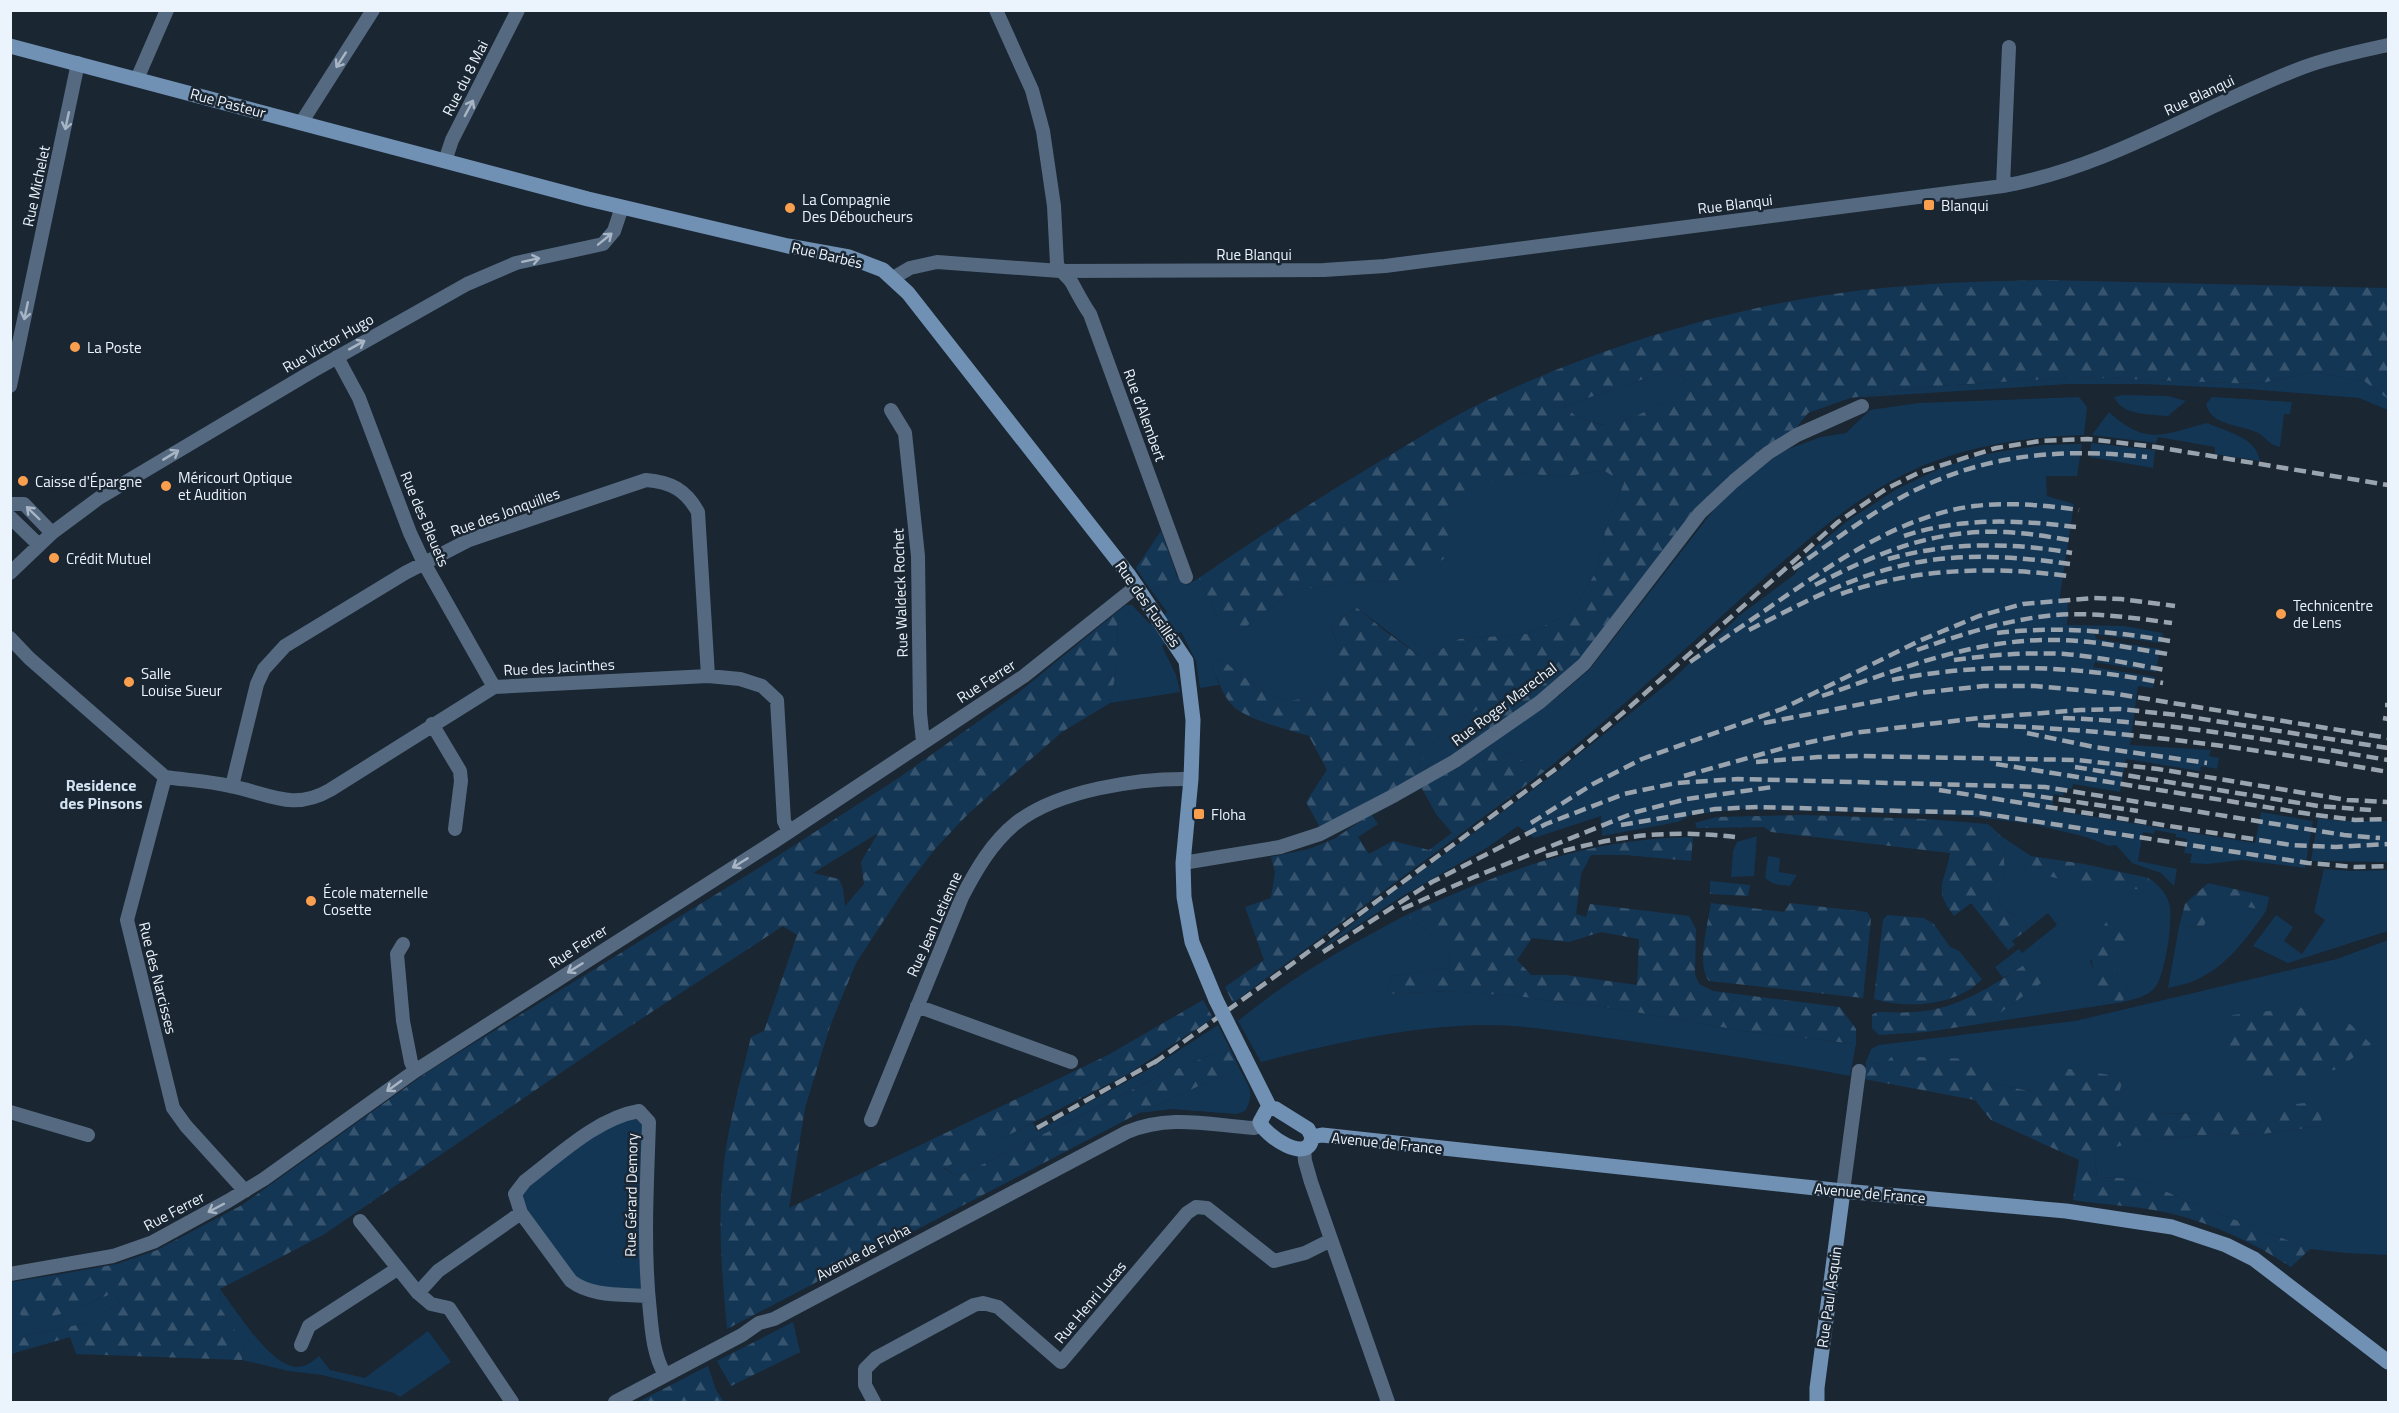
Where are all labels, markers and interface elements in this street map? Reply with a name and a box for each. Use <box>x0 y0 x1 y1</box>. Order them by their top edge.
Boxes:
street label: Rue du 8 Mai <box>436 36 494 120</box>
one-way arrow <box>335 51 347 67</box>
street label: Rue Blanqui <box>2160 69 2238 121</box>
street label: Rue Pasteur <box>188 82 268 124</box>
one-way arrow <box>463 100 475 117</box>
one-way arrow <box>61 110 72 130</box>
street label: Rue Michelet <box>16 143 56 229</box>
place label: La Compagnie Des Déboucheurs <box>802 188 913 228</box>
street label: Rue Blanqui <box>1696 188 1774 220</box>
place label: Blanqui <box>1941 194 1988 217</box>
marker: Blanqui <box>1922 198 1936 212</box>
marker: La Compagnie Des Déboucheurs <box>783 201 797 215</box>
one-way arrow <box>597 233 613 246</box>
street label: Rue Barbés <box>789 236 865 274</box>
street label: Rue Blanqui <box>1216 243 1292 266</box>
one-way arrow <box>522 253 541 265</box>
one-way arrow <box>20 302 32 321</box>
street label: Rue Victor Hugo <box>278 308 378 378</box>
place label: La Poste <box>87 336 142 359</box>
one-way arrow <box>348 339 365 351</box>
marker: La Poste <box>68 340 82 354</box>
street label: Rue d'Alembert <box>1118 366 1173 465</box>
one-way arrow <box>162 449 179 461</box>
place label: Méricourt Optique et Audition <box>178 466 292 506</box>
street label: Rue des Bleuets <box>395 468 455 570</box>
place label: Caisse d'Épargne <box>35 470 142 493</box>
marker: Caisse d'Épargne <box>16 474 30 488</box>
marker: Méricourt Optique et Audition <box>159 479 173 493</box>
street label: Rue des Jonquilles <box>447 482 563 542</box>
one-way arrow <box>26 506 41 521</box>
street label: Rue Waldeck Rochet <box>886 527 914 658</box>
place label: Crédit Mutuel <box>66 547 151 570</box>
marker: Crédit Mutuel <box>47 551 61 565</box>
street label: Rue des Fusillés <box>1110 556 1186 652</box>
place label: Technicentre de Lens <box>2293 594 2373 634</box>
marker: Technicentre de Lens <box>2274 607 2288 621</box>
street label: Rue des Jacinthes <box>503 653 615 681</box>
street label: Rue Ferrer <box>952 653 1020 709</box>
street label: Rue Roger Marechal <box>1446 657 1562 751</box>
place label: Salle Louise Sueur <box>141 662 222 702</box>
marker: Salle Louise Sueur <box>122 675 136 689</box>
district label: Residence des Pinsons <box>60 773 142 815</box>
place label: Floha <box>1211 803 1246 826</box>
marker: Floha <box>1192 807 1206 821</box>
one-way arrow <box>732 858 749 870</box>
street label: Rue Jean Letienne <box>900 868 968 980</box>
place label: École maternelle Cosette <box>323 881 428 921</box>
marker: École maternelle Cosette <box>304 894 318 908</box>
street label: Rue Ferrer <box>544 918 612 974</box>
street label: Rue des Narcisses <box>133 920 183 1037</box>
one-way arrow <box>567 962 584 974</box>
one-way arrow <box>387 1080 403 1092</box>
street label: Avenue de France <box>1330 1126 1444 1160</box>
street label: Rue Gérard Demory <box>618 1133 644 1257</box>
street label: Avenue de France <box>1814 1177 1926 1209</box>
street label: Rue Ferrer <box>139 1185 209 1237</box>
one-way arrow <box>208 1202 225 1214</box>
street label: Avenue de Floha <box>812 1217 915 1287</box>
street label: Rue Paul Asquin <box>1810 1245 1848 1349</box>
street label: Rue Henri Lucas <box>1049 1256 1131 1348</box>

